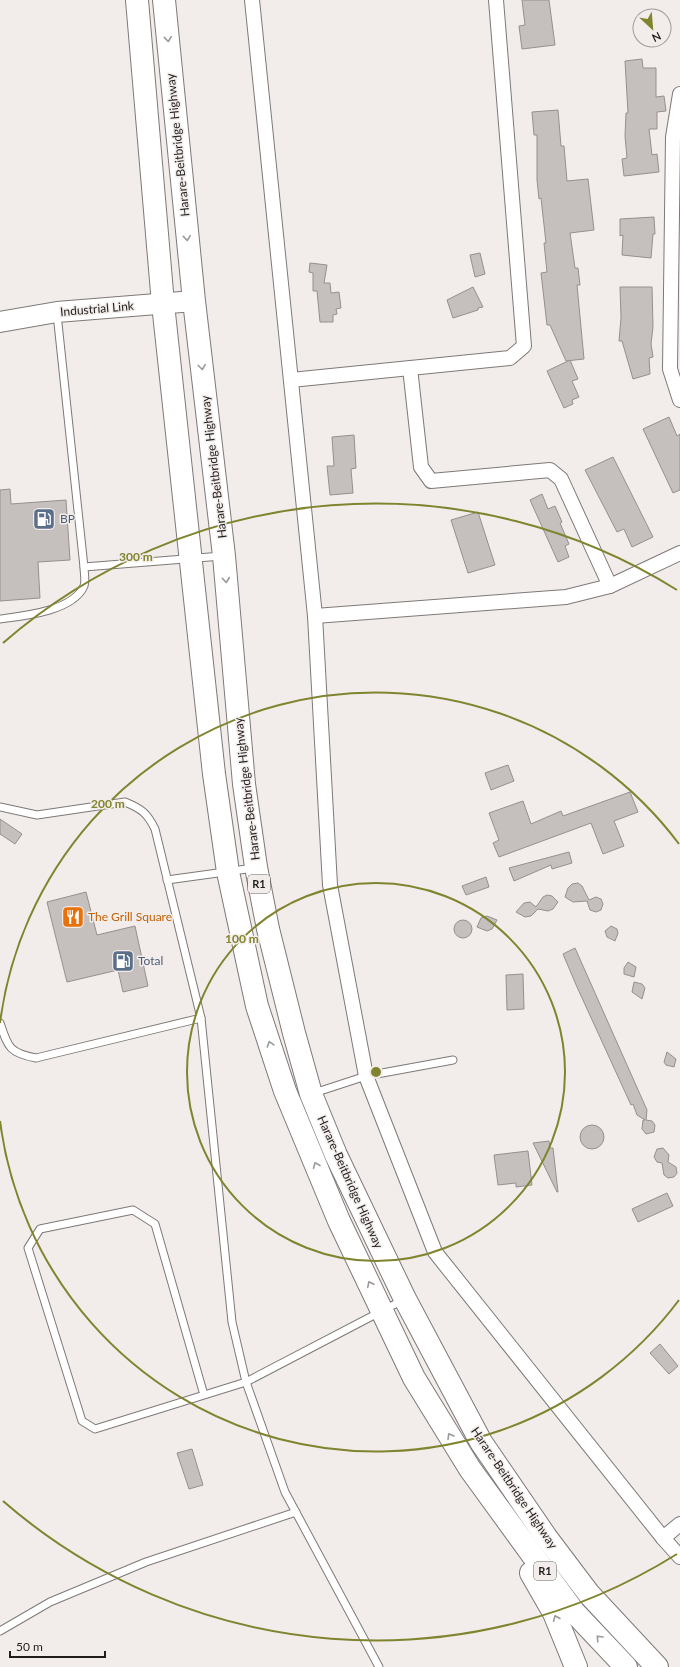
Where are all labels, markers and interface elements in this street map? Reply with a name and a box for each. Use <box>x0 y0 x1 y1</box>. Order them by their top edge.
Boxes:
north arrow <box>632 8 672 48</box>
text: N <box>650 30 663 45</box>
one-way arrow <box>163 36 172 42</box>
street label: Harare-Beitbridge Highway <box>162 72 192 217</box>
one-way arrow <box>183 235 192 241</box>
street label: Industrial Link <box>60 298 135 319</box>
one-way arrow <box>197 364 206 370</box>
street label: Harare-Beitbridge Highway <box>197 394 230 539</box>
fuel station icon: BP <box>31 506 57 532</box>
place label: BP <box>60 511 75 526</box>
text: 300 m <box>119 549 153 564</box>
one-way arrow <box>222 577 231 583</box>
street label: Harare-Beitbridge Highway <box>230 716 263 861</box>
text: 200 m <box>91 796 125 811</box>
road number: R1 <box>248 875 270 893</box>
restaurant icon: The Grill Square <box>60 904 86 930</box>
place label: The Grill Square <box>88 909 172 924</box>
text: 100 m <box>225 931 259 946</box>
fuel station icon: Total <box>110 948 136 974</box>
place label: Total <box>138 953 163 968</box>
one-way arrow <box>266 1041 275 1048</box>
centre of rings <box>369 1065 383 1079</box>
street label: Harare-Beitbridge Highway <box>314 1113 387 1251</box>
one-way arrow <box>313 1162 321 1169</box>
one-way arrow <box>367 1281 374 1288</box>
street label: Harare-Beitbridge Highway <box>468 1424 561 1552</box>
one-way arrow <box>447 1433 454 1440</box>
road number: R1 <box>534 1562 556 1580</box>
one-way arrow <box>553 1614 561 1622</box>
scale bar <box>10 1633 105 1659</box>
one-way arrow <box>597 1636 604 1643</box>
text: 50 m <box>16 1639 43 1654</box>

